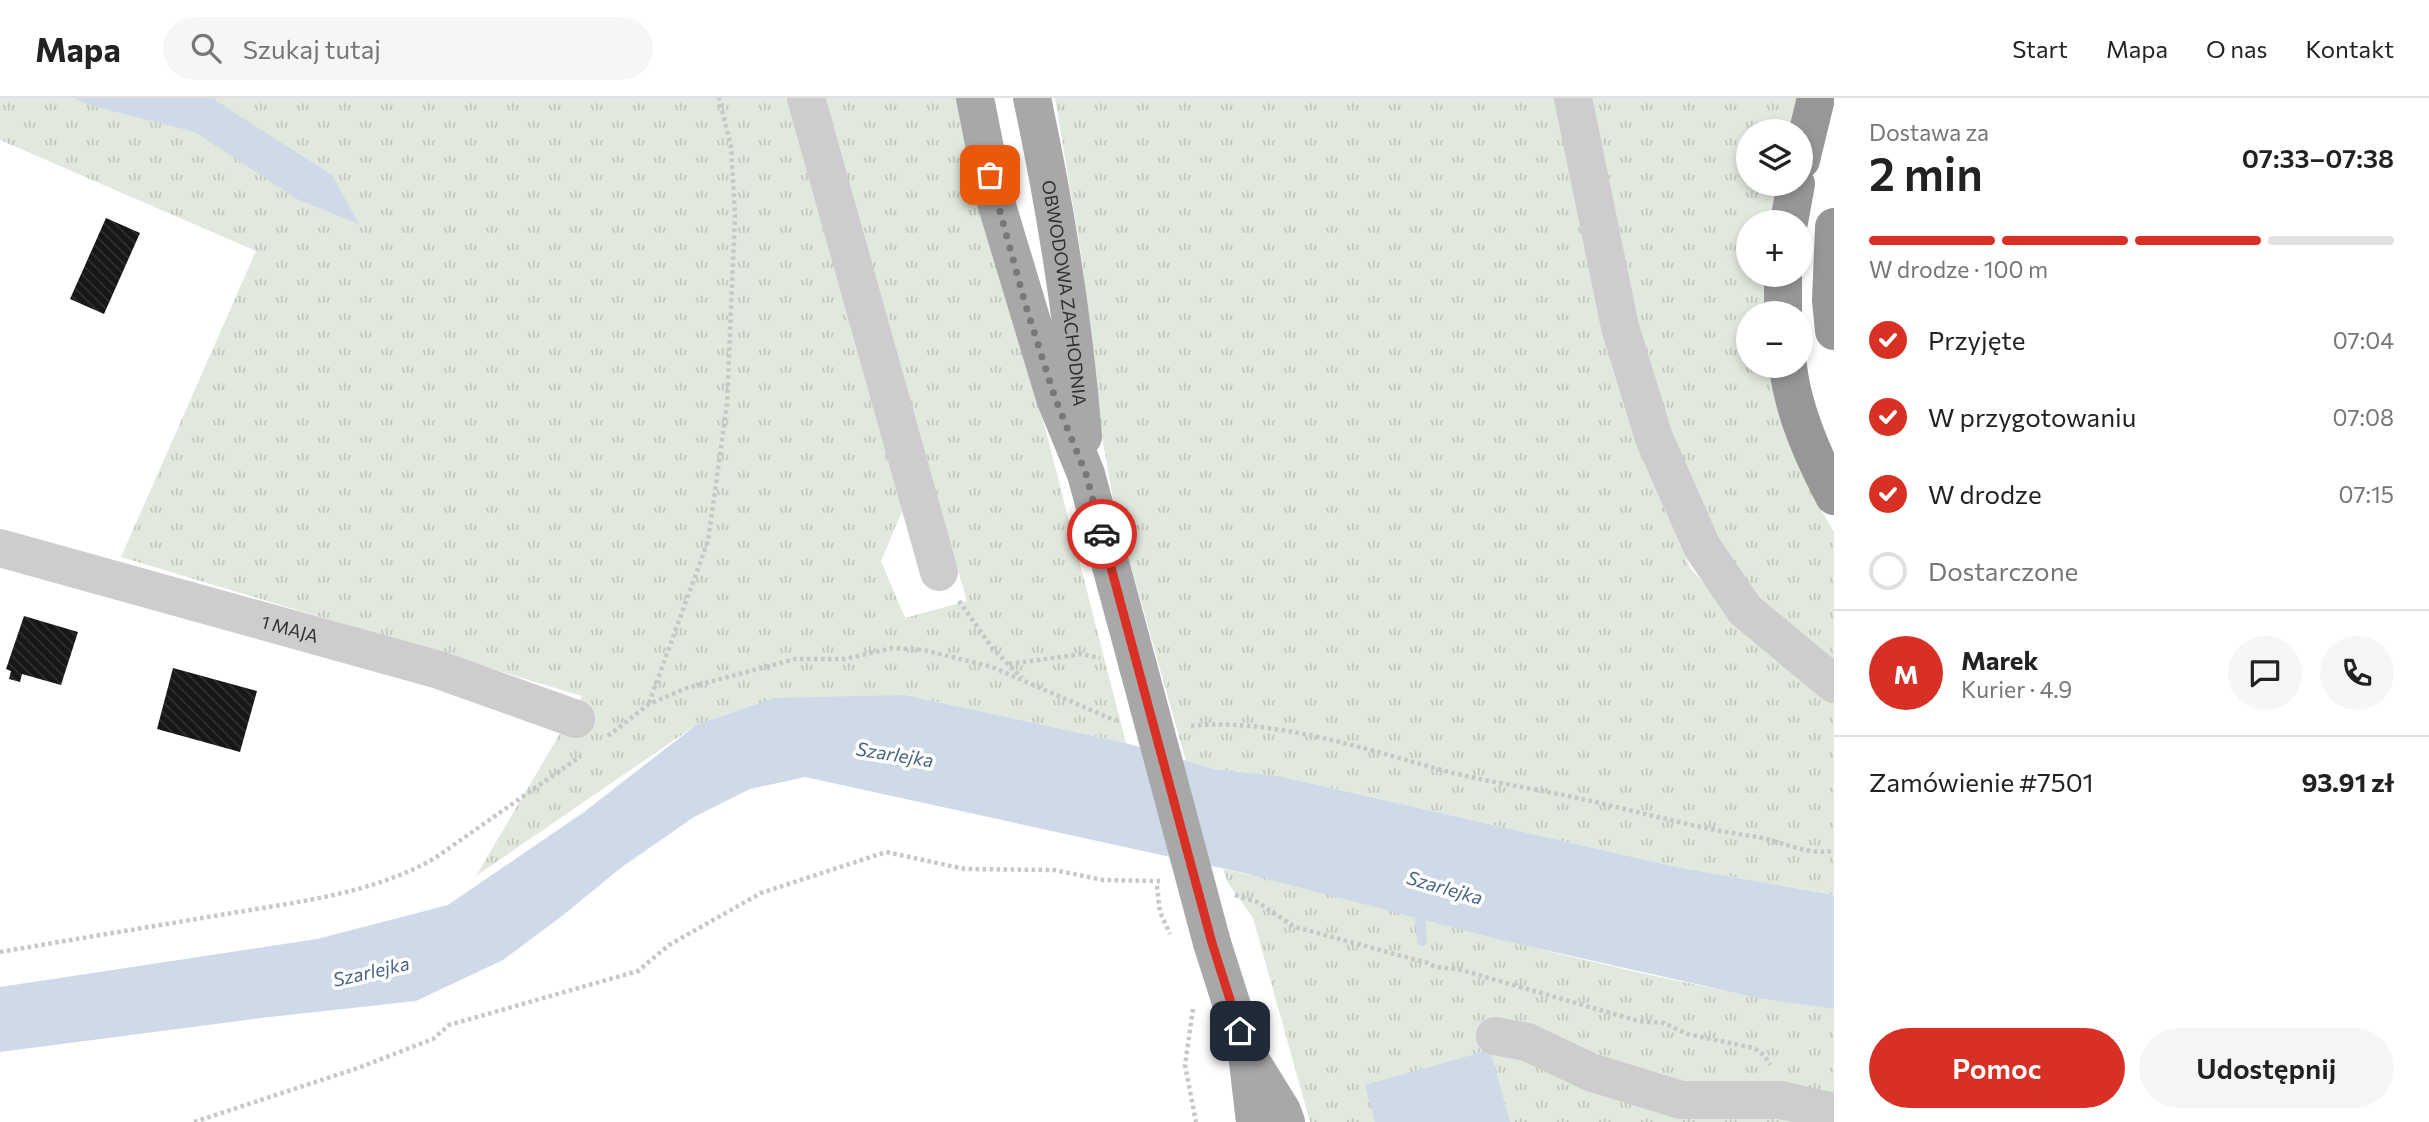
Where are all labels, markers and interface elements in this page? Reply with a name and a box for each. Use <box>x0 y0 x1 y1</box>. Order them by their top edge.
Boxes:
search box <box>163 17 653 80</box>
text: Mapa <box>35 28 121 69</box>
icon: search <box>187 29 225 67</box>
text: Szukaj tutaj <box>243 33 381 64</box>
text: Start <box>2012 34 2068 63</box>
text: Mapa <box>2106 34 2168 63</box>
text: O nas <box>2206 34 2267 63</box>
text: Kontakt <box>2305 34 2394 63</box>
text: Dostawa za <box>1869 118 1989 146</box>
map controls <box>1736 119 1813 378</box>
button: layers <box>1736 119 1813 196</box>
text: 07:33–07:38 <box>2242 142 2394 173</box>
text: 2 min <box>1869 144 1983 200</box>
pin <box>960 145 1020 205</box>
icon: bag <box>971 156 1009 194</box>
street label: OBWODOWA ZACHODNIA <box>1038 178 1091 407</box>
button: + <box>1736 210 1813 287</box>
text: W drodze · 100 m <box>1869 255 2048 283</box>
button: − <box>1736 301 1813 378</box>
icon: check <box>1869 321 1907 359</box>
text: Przyjęte <box>1928 324 2025 355</box>
text: 07:04 <box>2333 326 2394 354</box>
icon: check <box>1869 398 1907 436</box>
text: W przygotowaniu <box>1928 401 2136 432</box>
text: 07:08 <box>2333 403 2394 431</box>
icon: check <box>1869 475 1907 513</box>
text: W drodze <box>1928 478 2042 509</box>
text: 07:15 <box>2338 480 2394 508</box>
courier <box>1067 499 1137 569</box>
icon: car <box>1083 515 1121 553</box>
text: Dostarczone <box>1928 555 2078 586</box>
street label: 1 MAJA <box>259 610 321 647</box>
button: chat <box>2228 636 2302 710</box>
button: phone <box>2320 636 2394 710</box>
text: Marek <box>1961 644 2038 675</box>
text: M <box>1893 658 1919 689</box>
text: Kurier · 4.9 <box>1961 675 2072 703</box>
water label: Szarlejka <box>855 737 935 771</box>
text: Zamówienie #7501 <box>1869 766 2094 797</box>
text: 93.91 zł <box>2301 766 2394 797</box>
water label: Szarlejka <box>1404 865 1486 909</box>
water label: Szarlejka <box>330 951 412 991</box>
pin <box>1210 1001 1270 1061</box>
icon: home <box>1221 1012 1259 1050</box>
button: Pomoc <box>1869 1028 2125 1108</box>
button: Udostępnij <box>2139 1028 2394 1108</box>

